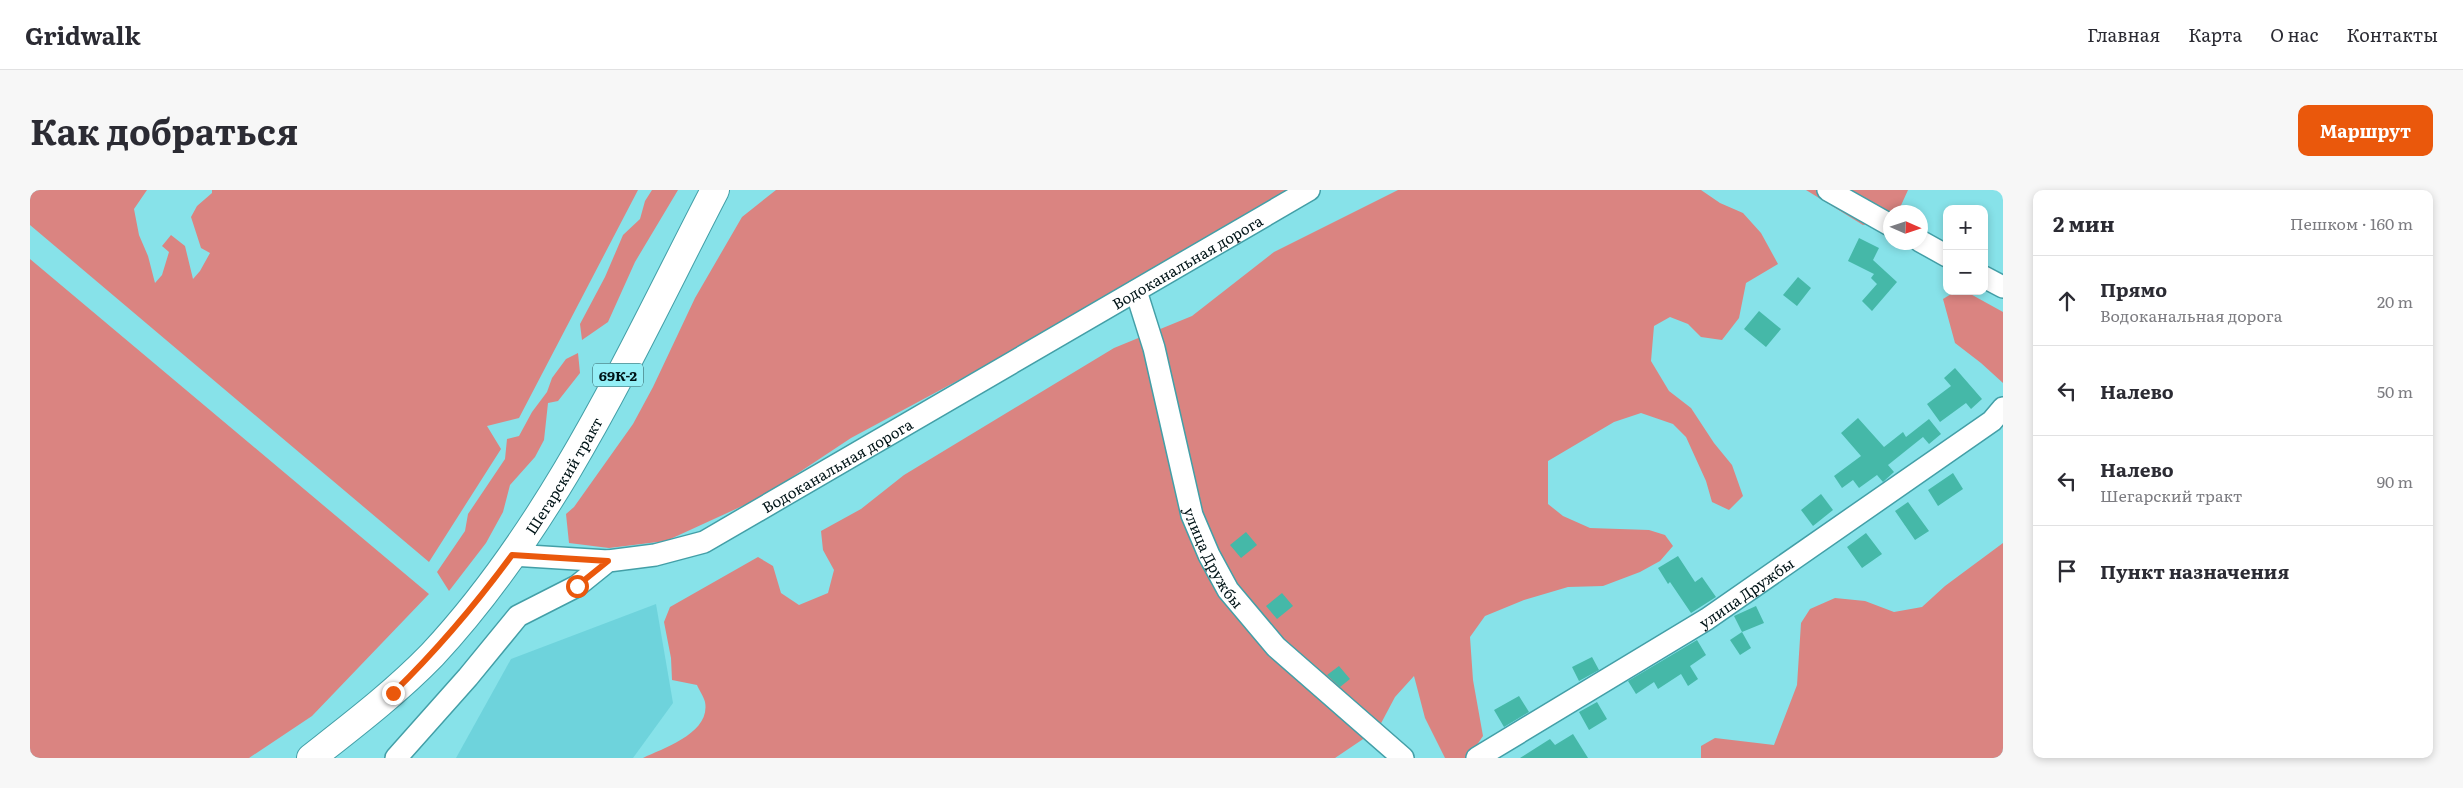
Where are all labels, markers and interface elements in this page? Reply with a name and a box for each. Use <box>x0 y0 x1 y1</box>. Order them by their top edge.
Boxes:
text: Gridwalk <box>25 17 141 52</box>
text: Главная <box>2087 21 2160 48</box>
text: Карта <box>2188 21 2242 48</box>
text: О нас <box>2270 21 2318 48</box>
text: Контакты <box>2346 21 2438 48</box>
text: Как добраться <box>30 104 298 156</box>
button: Маршрут <box>2298 105 2433 156</box>
north arrow <box>1883 205 1928 250</box>
map controls <box>1943 205 1988 295</box>
button: + <box>1943 205 1988 250</box>
text: 2 мин <box>2053 207 2115 238</box>
street label: Водоканальная дорога <box>1107 208 1267 314</box>
text: Пешком · 160 m <box>2290 211 2413 235</box>
button: − <box>1943 250 1988 295</box>
text: Прямо <box>2100 275 2167 303</box>
icon: ahead <box>2053 287 2081 315</box>
text: 20 m <box>2377 289 2413 313</box>
text: Водоканальная дорога <box>2100 303 2282 327</box>
road number: 69К-2 <box>593 364 643 386</box>
icon: left <box>2053 377 2081 405</box>
text: Налево <box>2100 377 2174 405</box>
text: 50 m <box>2377 379 2413 403</box>
street label: Водоканальная дорога <box>757 411 917 518</box>
street label: Шегарский тракт <box>519 412 607 538</box>
text: Налево <box>2100 455 2174 483</box>
icon: left <box>2053 467 2081 495</box>
text: 90 m <box>2377 469 2413 493</box>
text: Шегарский тракт <box>2100 483 2242 507</box>
street label: улица Дружбы <box>1179 505 1250 613</box>
street label: улица Дружбы <box>1694 551 1798 633</box>
icon: arrive <box>2053 557 2081 585</box>
text: Пункт назначения <box>2100 557 2289 585</box>
route start <box>566 575 589 598</box>
route end <box>382 682 405 705</box>

